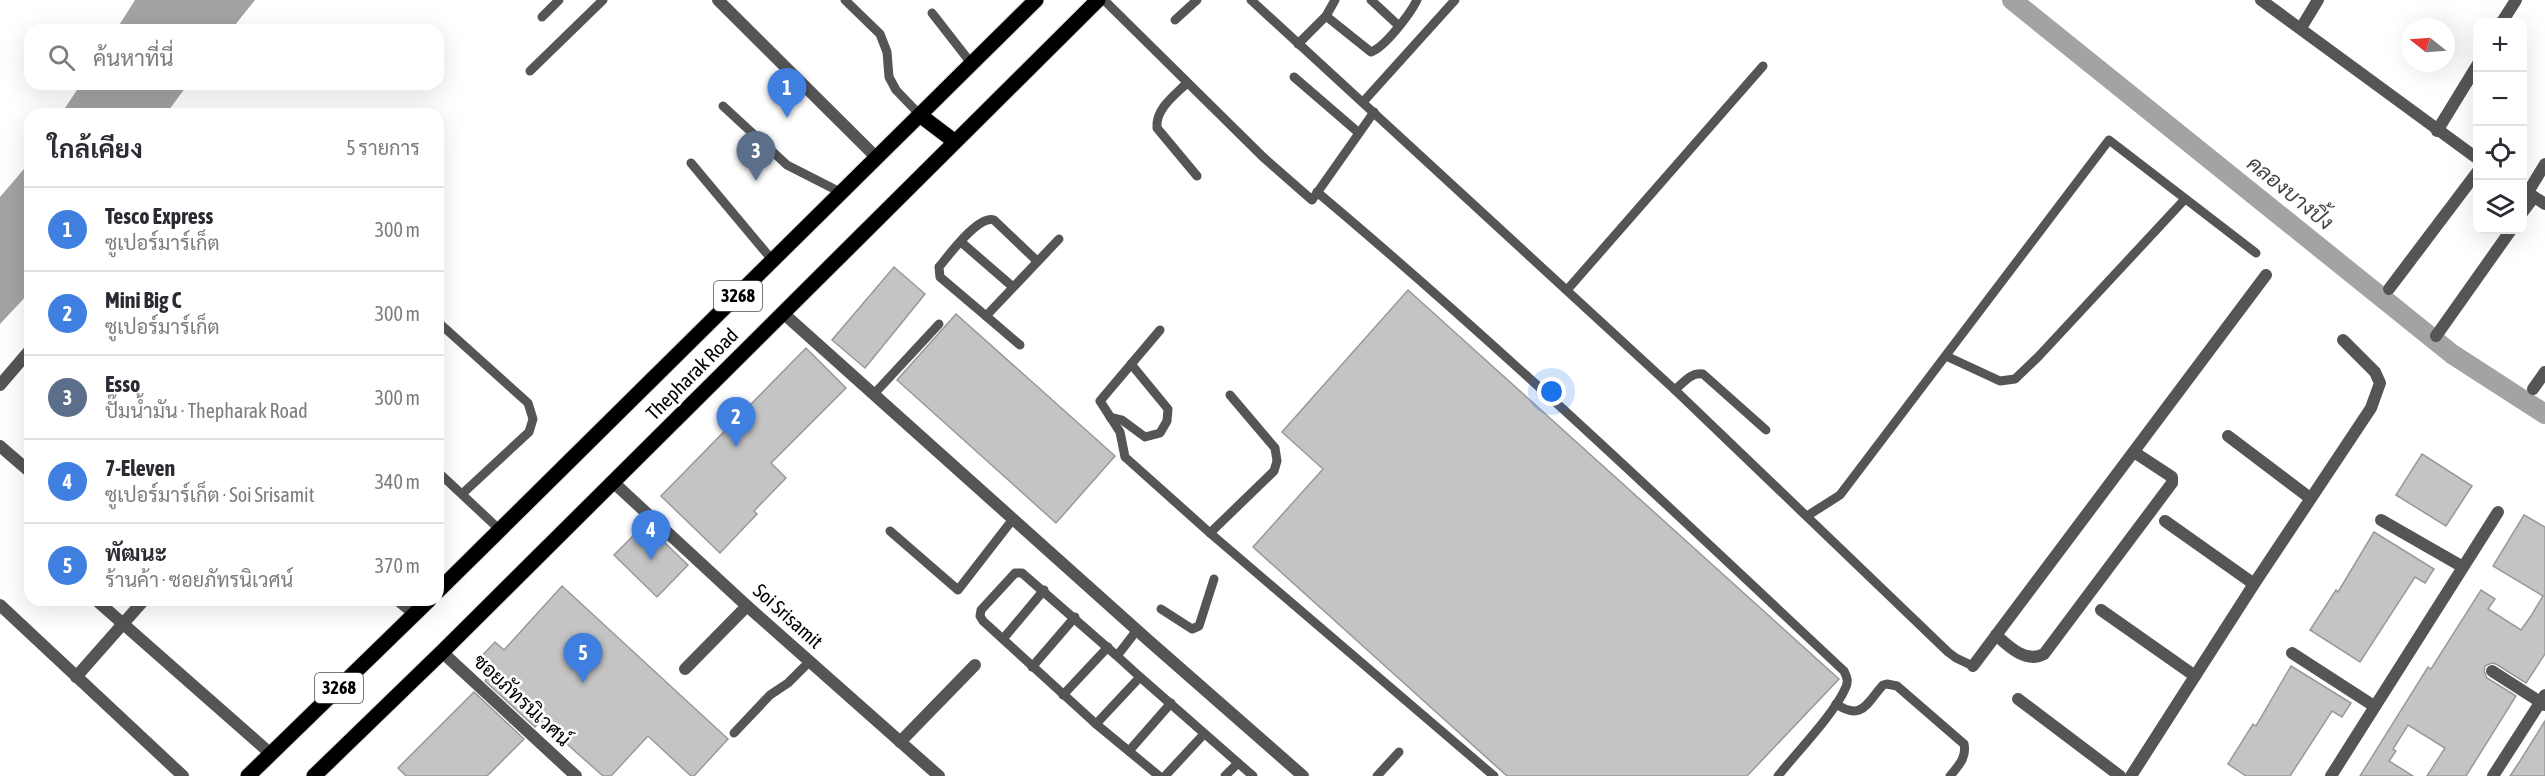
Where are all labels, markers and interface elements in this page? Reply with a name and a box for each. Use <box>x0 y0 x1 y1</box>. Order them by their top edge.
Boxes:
north arrow <box>2401 18 2455 72</box>
map controls <box>2473 18 2527 234</box>
button: + <box>2473 18 2527 72</box>
search box <box>24 24 444 90</box>
icon: search <box>45 41 78 74</box>
text: ค้นหาที่นี่ <box>93 45 173 71</box>
pin: 1 <box>768 68 806 118</box>
button: − <box>2473 72 2527 126</box>
button: locate <box>2473 126 2527 180</box>
pin: 3 <box>736 132 776 181</box>
text: ใกล้เคียง <box>48 134 143 164</box>
text: 5 รายการ <box>346 136 420 159</box>
water label: คลองบางปิ้ง <box>2243 146 2342 234</box>
button: layers <box>2473 180 2527 234</box>
text: Tesco Express <box>105 203 213 229</box>
text: 1 <box>63 218 72 241</box>
text: 300 m <box>375 218 420 241</box>
text: ซูเปอร์มาร์เก็ต <box>105 231 220 254</box>
road number: 3268 <box>714 281 762 311</box>
text: Mini Big C <box>105 287 181 313</box>
text: 2 <box>63 302 72 325</box>
text: 300 m <box>375 302 420 325</box>
text: ซูเปอร์มาร์เก็ต <box>105 315 220 338</box>
street label: Thepharak Road <box>641 323 742 424</box>
text: Esso <box>105 371 140 397</box>
your location <box>1537 377 1566 406</box>
text: 3 <box>63 386 72 409</box>
text: 300 m <box>375 386 420 409</box>
pin: 2 <box>716 398 756 447</box>
text: ปั๊มน้ำมัน · Thepharak Road <box>105 399 308 422</box>
text: 7-Eleven <box>105 455 175 481</box>
text: 4 <box>63 470 72 493</box>
text: 340 m <box>375 470 420 493</box>
text: ซูเปอร์มาร์เก็ต · Soi Srisamit <box>105 483 314 506</box>
pin: 4 <box>632 510 670 560</box>
text: พัฒนะ <box>105 540 167 566</box>
text: 5 <box>63 554 72 577</box>
text: 370 m <box>375 554 420 577</box>
text: ร้านค้า · ซอยภัทรนิเวศน์ <box>105 568 293 591</box>
street label: Soi Srisamit <box>749 579 828 653</box>
pin: 5 <box>564 634 602 683</box>
street label: ซอยภัทรนิเวศน์ <box>469 647 577 751</box>
road number: 3268 <box>315 673 363 703</box>

